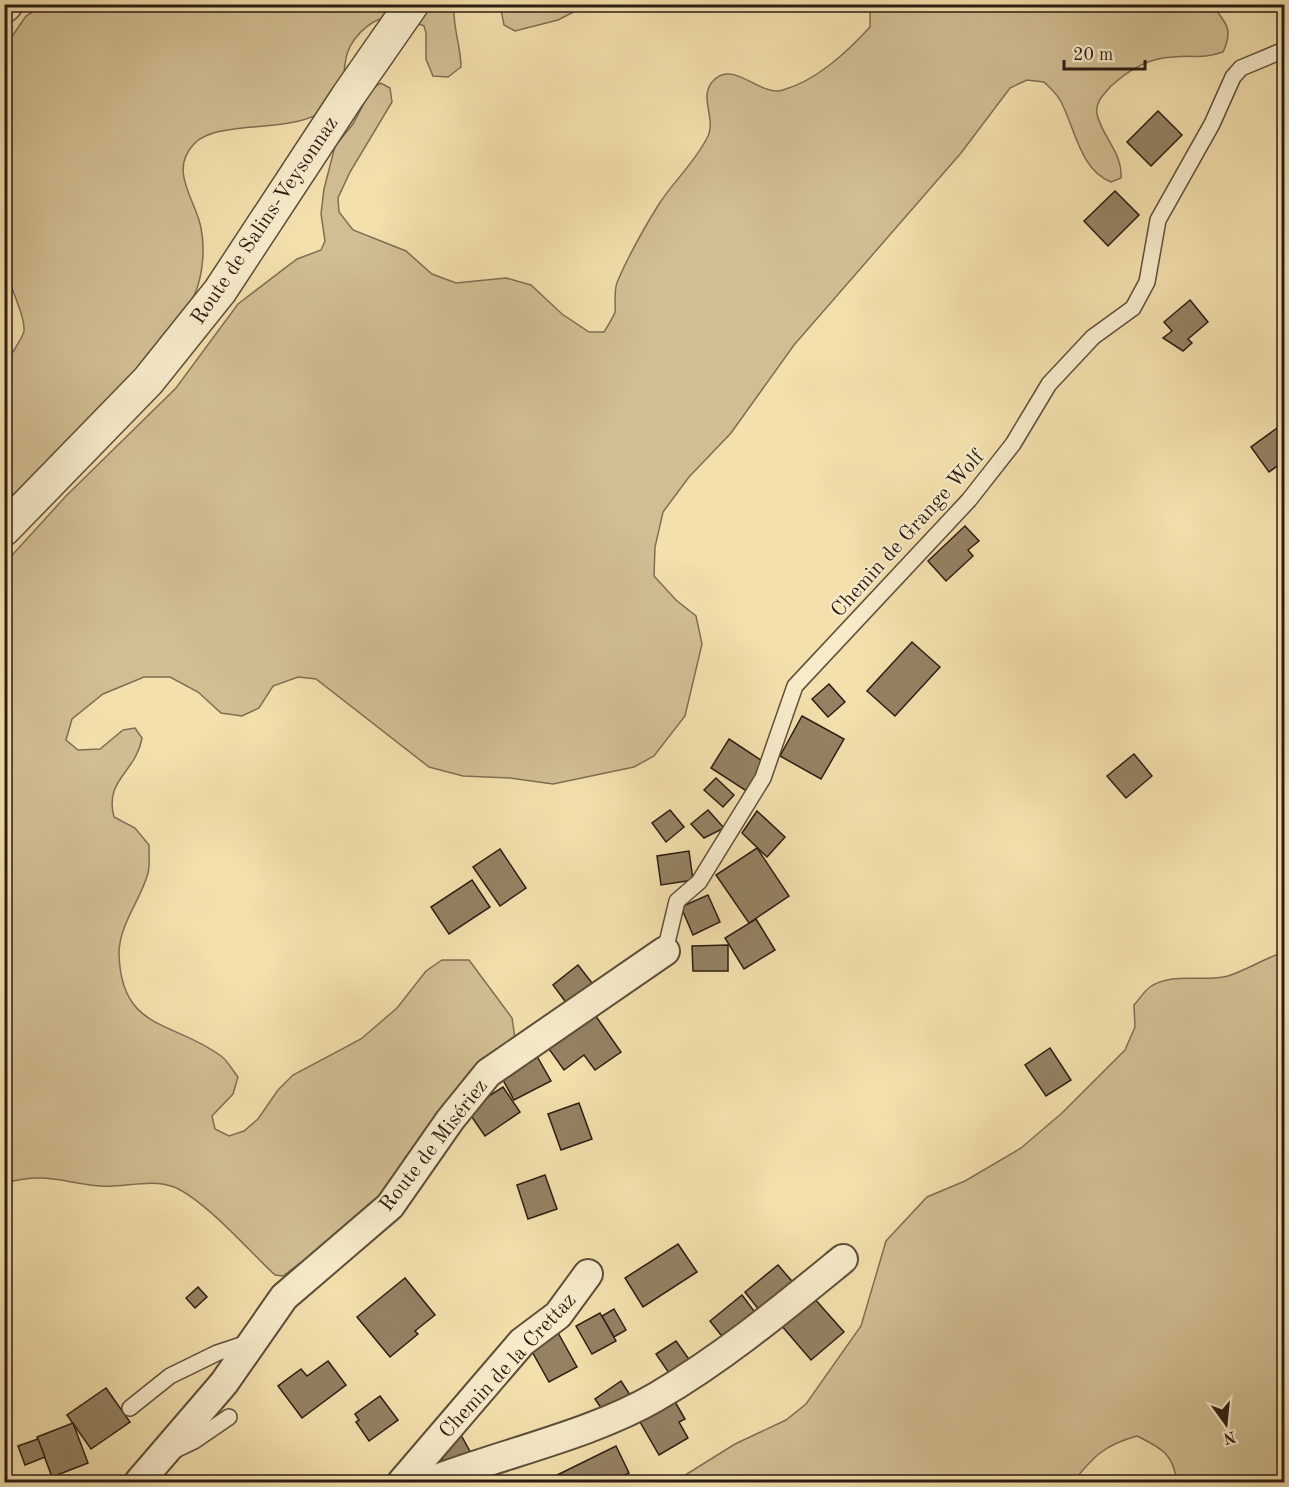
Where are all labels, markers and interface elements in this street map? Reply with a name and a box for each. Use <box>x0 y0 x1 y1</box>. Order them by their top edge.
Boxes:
scale bar <box>1064 33 1145 71</box>
text: 20 m <box>1073 46 1113 64</box>
street label: Route de Salins-Veysonnaz <box>188 113 343 329</box>
street label: Chemin de Grange Wolf <box>828 446 989 622</box>
street label: Route de Misériez <box>376 1076 492 1216</box>
street label: Chemin de la Crettaz <box>436 1289 581 1443</box>
north arrow <box>1196 1394 1256 1454</box>
text: N <box>1221 1427 1237 1446</box>

